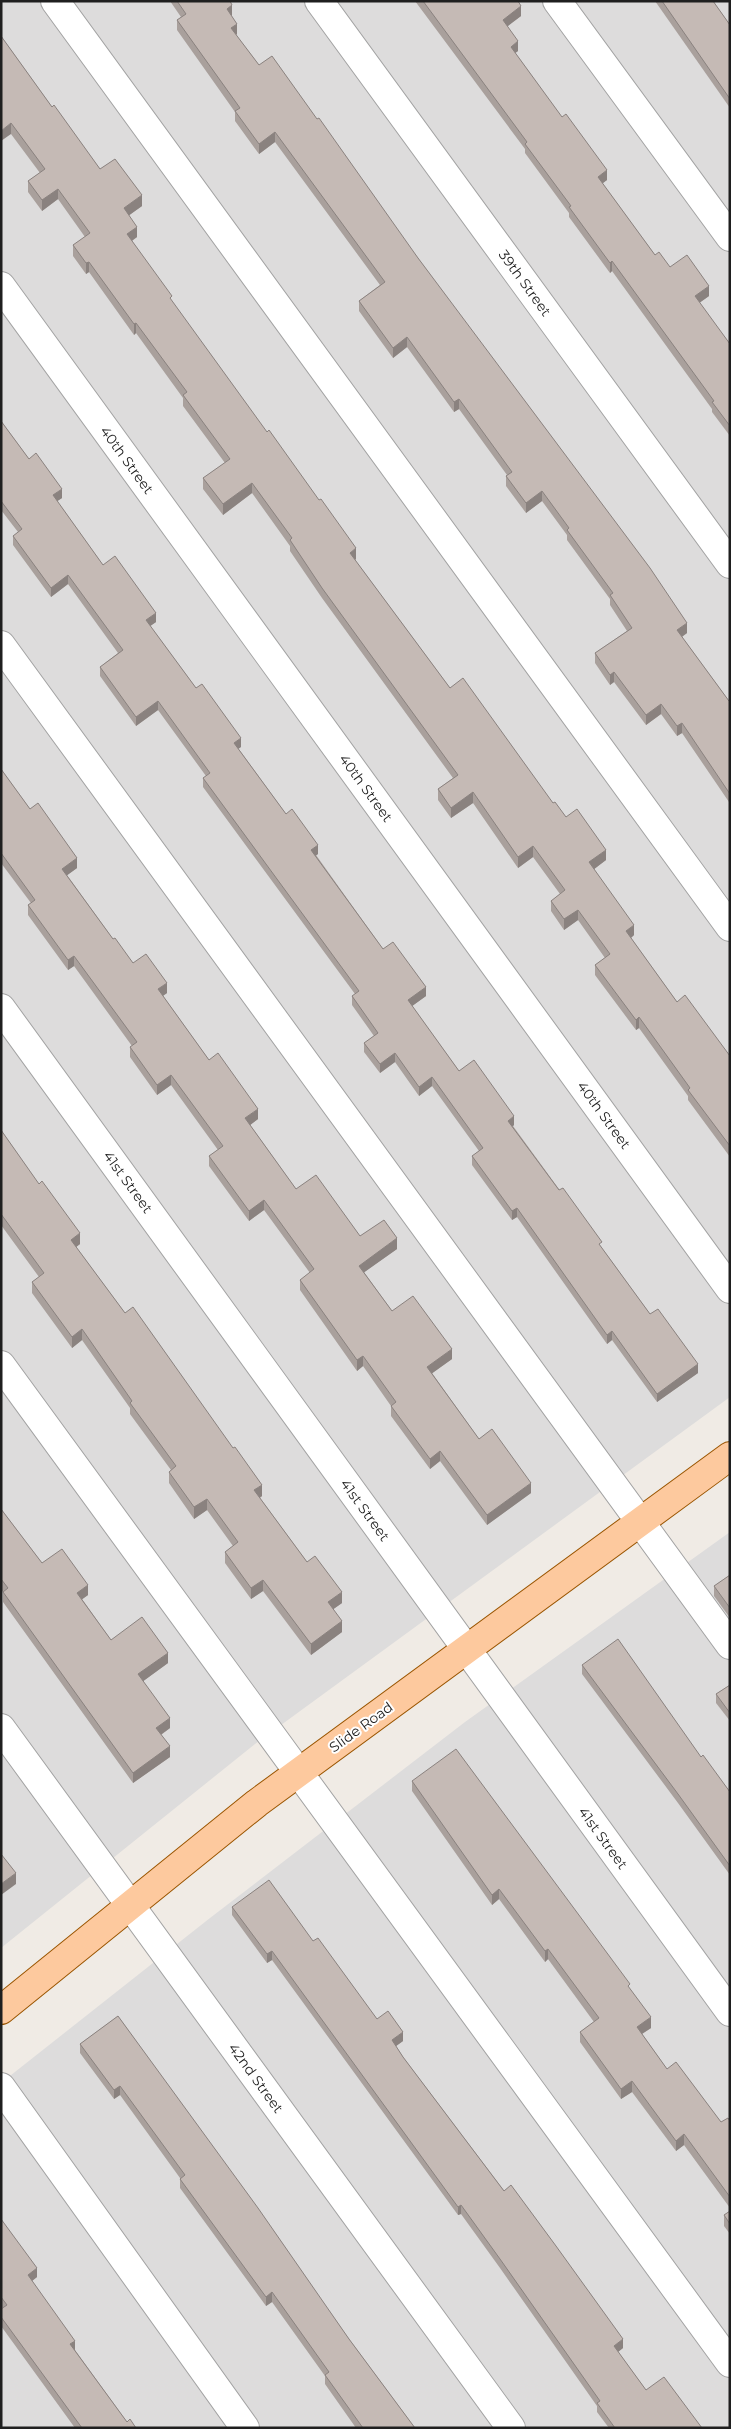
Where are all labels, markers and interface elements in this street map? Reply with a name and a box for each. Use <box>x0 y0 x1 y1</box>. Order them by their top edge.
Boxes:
street label: 39th Street <box>495 246 555 320</box>
street label: 40th Street <box>96 422 158 498</box>
street label: 40th Street <box>335 750 397 826</box>
street label: 40th Street <box>573 1077 635 1153</box>
street label: 41st Street <box>99 1147 157 1217</box>
street label: 41st Street <box>336 1475 394 1545</box>
street label: Slide Road <box>326 1698 396 1756</box>
street label: 41st Street <box>574 1803 632 1873</box>
street label: 42nd Street <box>225 2039 288 2117</box>

